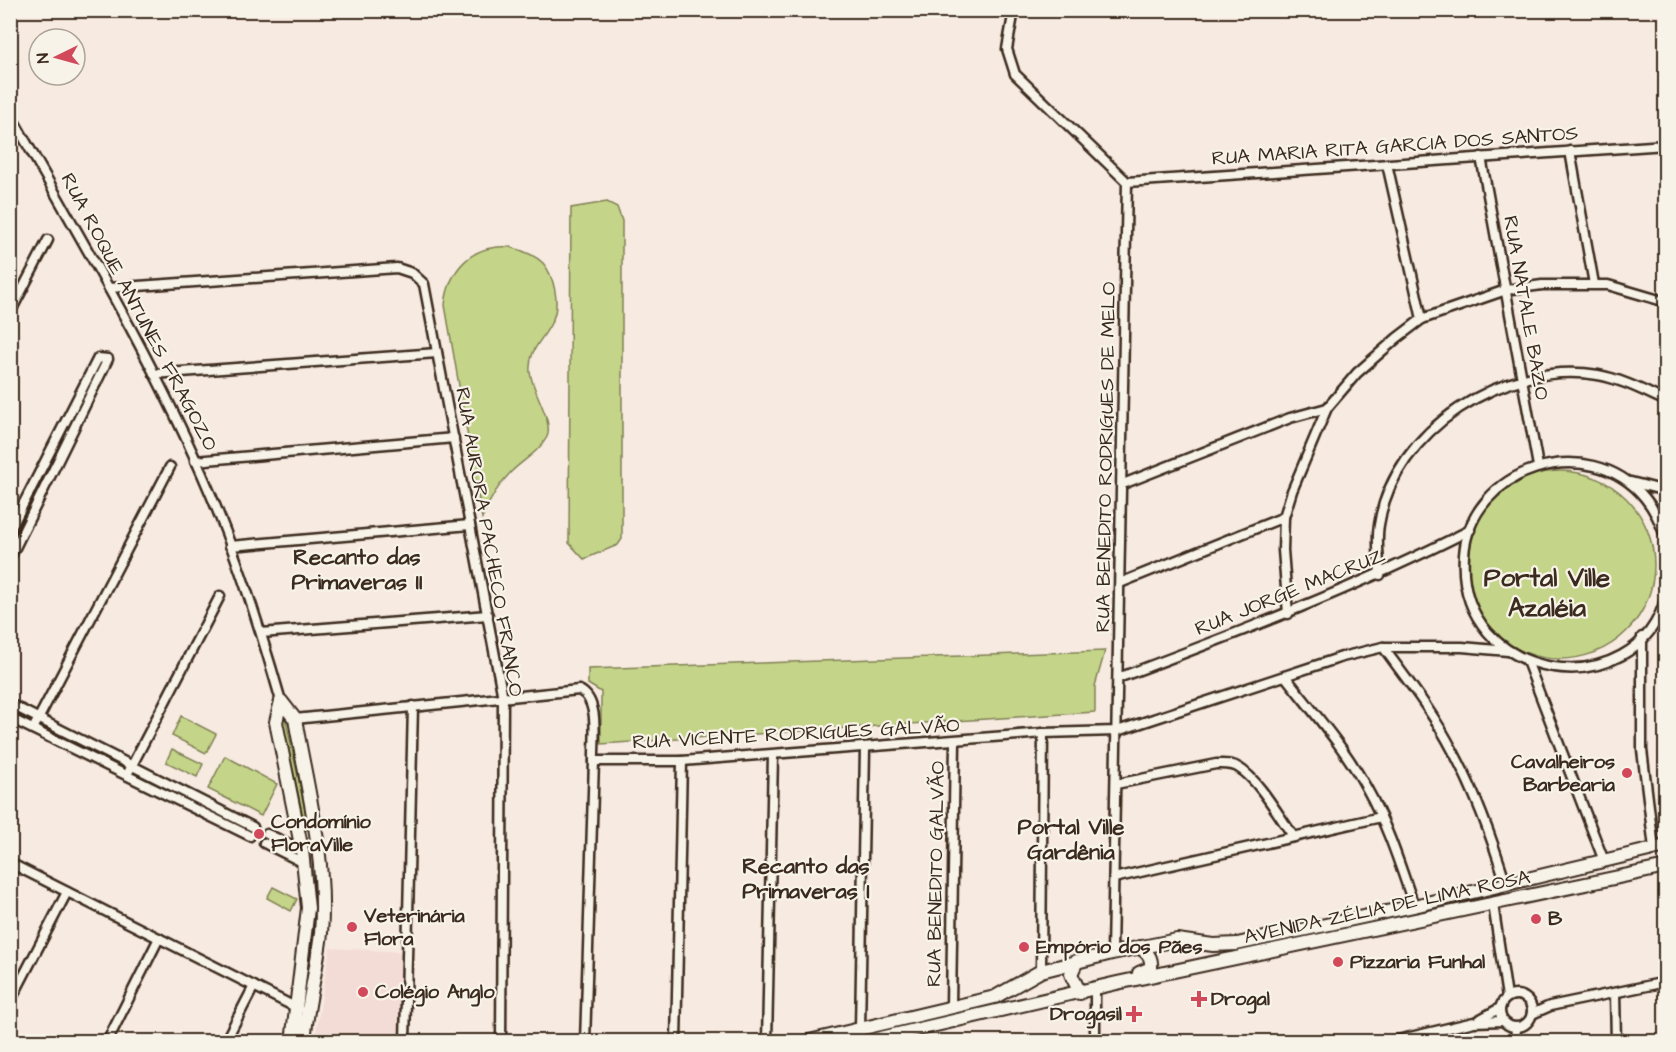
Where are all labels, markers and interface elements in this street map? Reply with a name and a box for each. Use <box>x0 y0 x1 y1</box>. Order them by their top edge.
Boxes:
north arrow <box>27 27 87 87</box>
text: N <box>32 52 54 64</box>
street label: RUA MARIA RITA GARCIA DOS SANTOS <box>1211 119 1579 173</box>
street label: RUA ROQUE ANTUNES FRAGOZO <box>54 168 224 456</box>
street label: RUA NATALE BAZO <box>1496 214 1556 402</box>
street label: RUA BENEDITO RODRIGUES DE MELO <box>1089 281 1123 633</box>
street label: RUA AURORA PACHECO FRANCO <box>448 385 530 699</box>
street label: RUA JORGE MACRUZ <box>1191 541 1390 643</box>
district label: Recanto das Primaveras II <box>292 542 422 598</box>
district label: Portal Ville Azaléia <box>1484 560 1610 626</box>
street label: RUA VICENTE RODRIGUES GALVÃO <box>632 711 960 757</box>
place label: Cavalheiros Barbearia <box>1511 748 1616 799</box>
street label: RUA BENEDITO GALVÃO <box>920 761 952 987</box>
marker: Cavalheiros Barbearia <box>1620 766 1634 780</box>
place label: Condomínio FloraVille <box>271 808 372 859</box>
district label: Portal Ville Gardênia <box>1018 812 1125 868</box>
marker: Condomínio FloraVille <box>252 827 266 841</box>
district label: Recanto das Primaveras I <box>742 851 870 907</box>
street label: AVENIDA ZÉLIA DE LIMA ROSA <box>1241 863 1533 951</box>
place label: Veterinária Flora <box>363 902 466 953</box>
place label: B <box>1548 905 1563 933</box>
marker: B <box>1529 912 1543 926</box>
marker: Veterinária Flora <box>345 920 359 934</box>
place label: Empório dos Pães <box>1036 933 1202 961</box>
marker: Empório dos Pães <box>1017 940 1031 954</box>
place label: Pizzaria Funhal <box>1350 948 1485 976</box>
marker: Pizzaria Funhal <box>1331 955 1345 969</box>
place label: Colégio Anglo <box>375 978 495 1007</box>
marker: Colégio Anglo <box>356 985 370 999</box>
place label: Drogal <box>1211 985 1270 1014</box>
marker: Drogal <box>1192 992 1206 1006</box>
place label: Drogasil <box>1050 1000 1122 1029</box>
marker: Drogasil <box>1127 1007 1141 1021</box>

